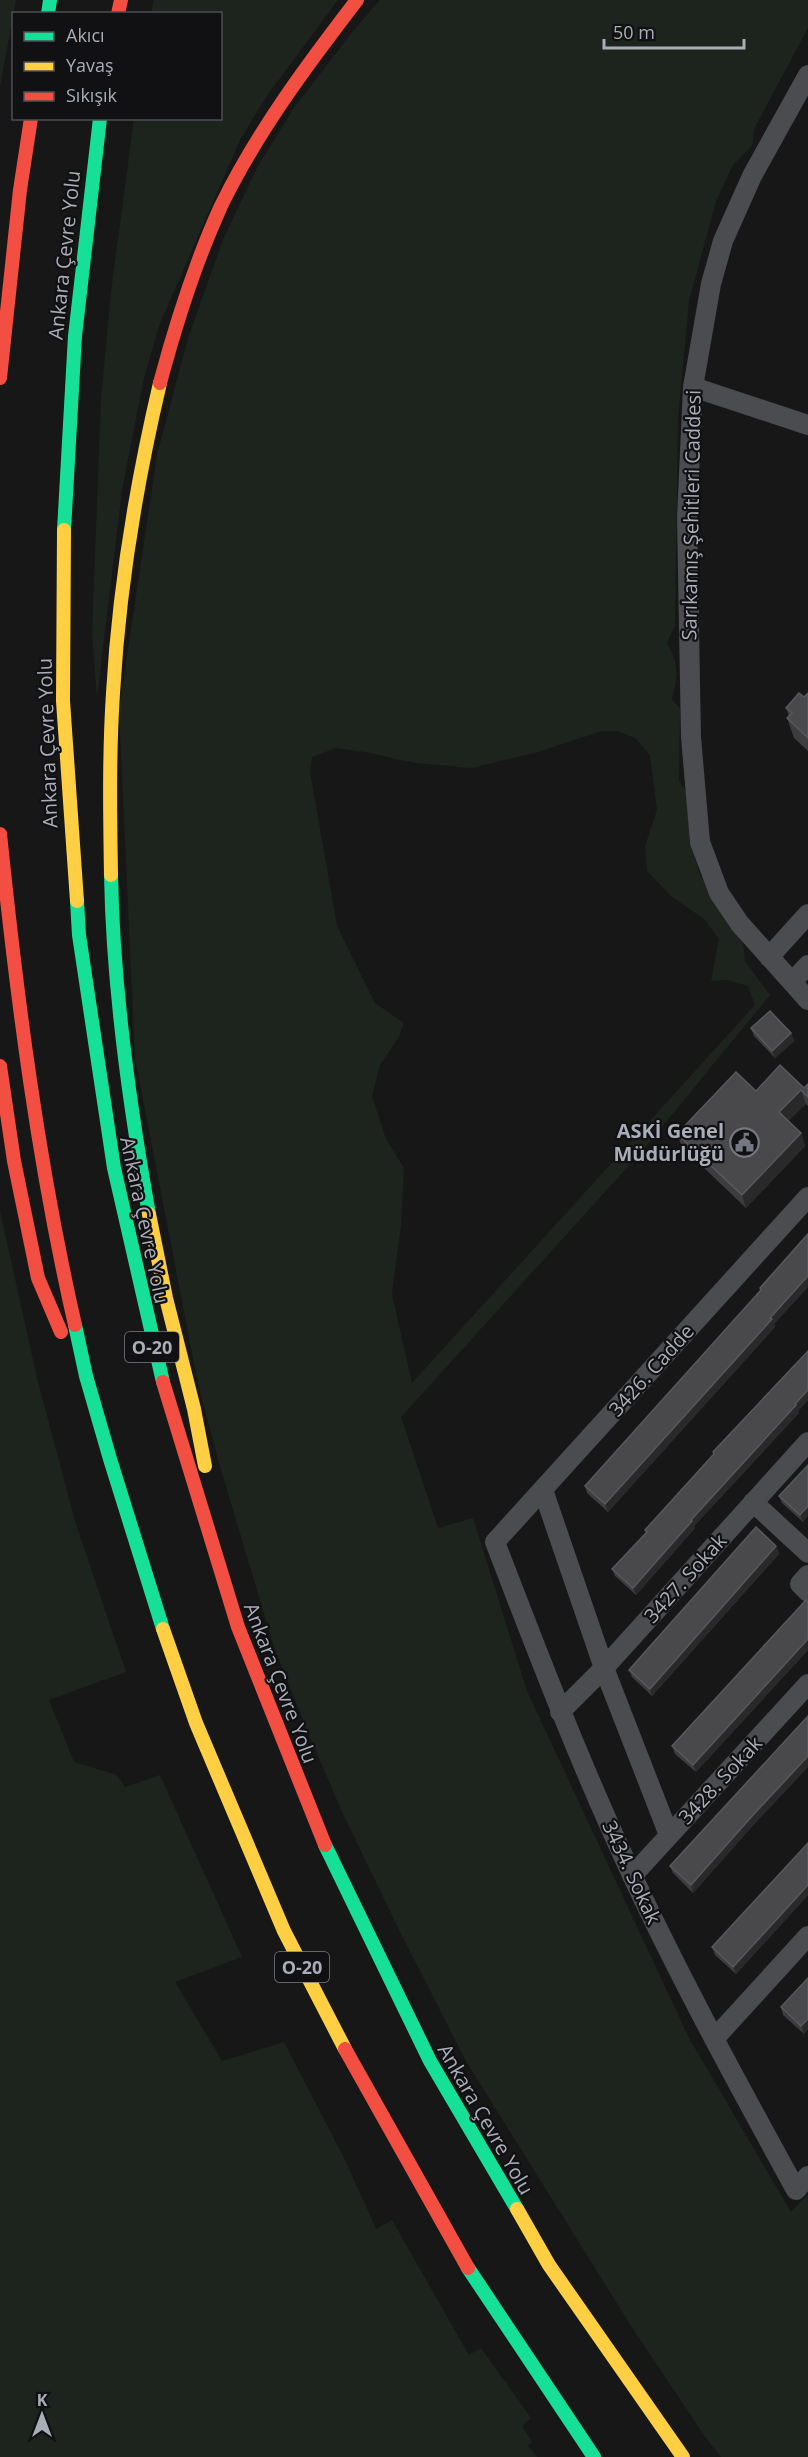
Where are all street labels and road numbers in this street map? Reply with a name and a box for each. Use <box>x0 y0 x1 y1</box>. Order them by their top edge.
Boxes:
street label: Ankara Çevre Yolu <box>42 169 86 341</box>
street label: Sarıkamış Şehitleri Caddesi <box>675 390 707 640</box>
street label: Ankara Çevre Yolu <box>31 658 63 828</box>
street label: Ankara Çevre Yolu <box>114 1134 176 1306</box>
street label: 3426. Cadde <box>602 1318 700 1422</box>
road number: O-20 <box>125 1332 179 1362</box>
street label: 3427. Sokak <box>638 1527 733 1628</box>
street label: Ankara Çevre Yolu <box>238 1599 324 1767</box>
street label: 3428. Sokak <box>672 1730 768 1830</box>
street label: 3434. Sokak <box>596 1816 668 1929</box>
road number: O-20 <box>275 1952 329 1982</box>
street label: Ankara Çevre Yolu <box>432 2039 540 2199</box>

